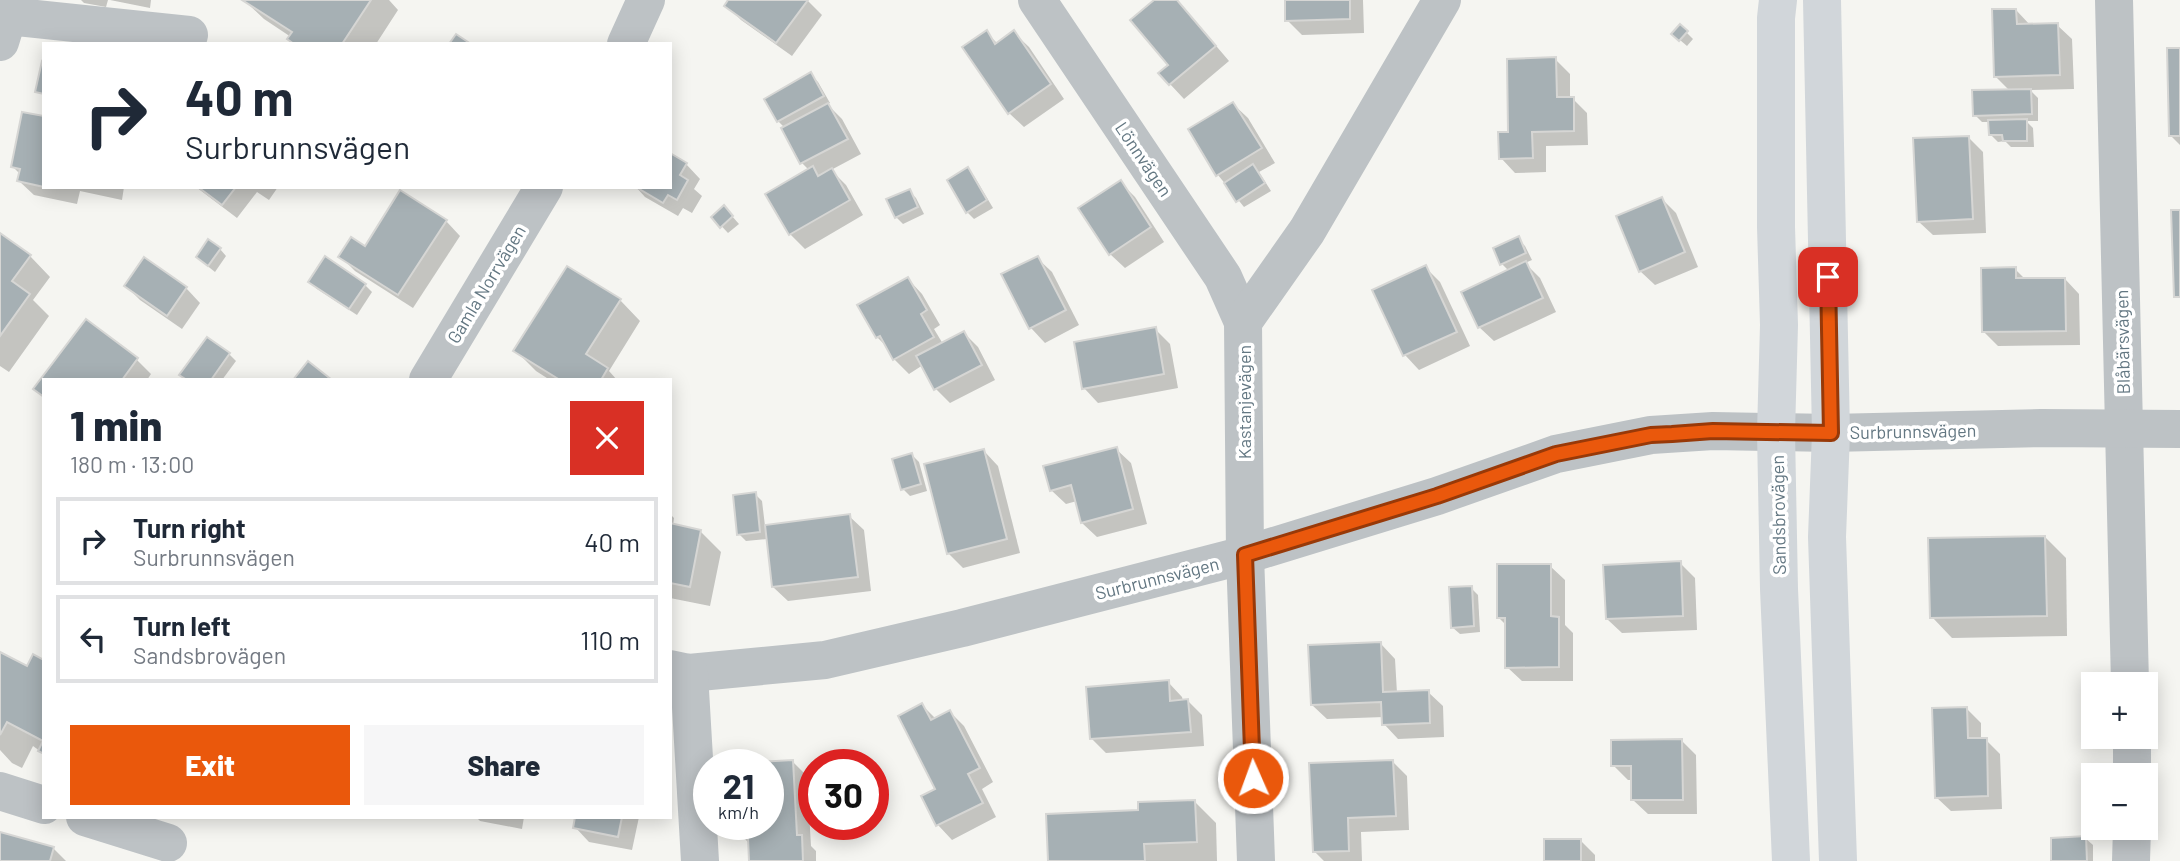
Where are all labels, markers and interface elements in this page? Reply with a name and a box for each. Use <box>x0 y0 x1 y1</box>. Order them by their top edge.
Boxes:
text: 40 m <box>185 67 293 126</box>
icon: right <box>70 70 161 161</box>
street label: Lönnvägen <box>1111 117 1177 201</box>
text: Surbrunnsvägen <box>185 127 410 165</box>
street label: Gamla Norrvägen <box>442 221 530 347</box>
pin <box>1798 247 1858 307</box>
icon: arrive <box>1809 258 1847 296</box>
street label: Blåbärsvägen <box>2110 289 2134 395</box>
street label: Kastanjevägen <box>1233 345 1255 459</box>
text: 1 min <box>70 399 162 449</box>
button: close <box>570 401 644 475</box>
street label: Surbrunnsvägen <box>1849 419 1977 443</box>
text: 180 m · 13:00 <box>70 450 194 478</box>
street label: Sandsbrovägen <box>1766 455 1790 575</box>
text: Turn right <box>133 512 246 543</box>
icon: right <box>74 522 112 560</box>
text: 40 m <box>584 526 640 557</box>
text: Surbrunnsvägen <box>133 543 295 571</box>
street label: Surbrunnsvägen <box>1093 552 1221 604</box>
text: Turn left <box>133 610 231 641</box>
icon: left <box>74 620 112 658</box>
text: 110 m <box>580 624 640 655</box>
text: Sandsbrovägen <box>133 641 286 669</box>
map controls <box>2081 672 2158 840</box>
button: + <box>2081 672 2158 749</box>
button: Exit <box>70 725 350 805</box>
button: Share <box>364 725 644 805</box>
position arrow <box>1216 741 1290 815</box>
speed limit sign: 30 <box>798 749 889 840</box>
button: − <box>2081 763 2158 840</box>
text: 21 <box>723 764 754 806</box>
text: km/h <box>718 801 759 823</box>

